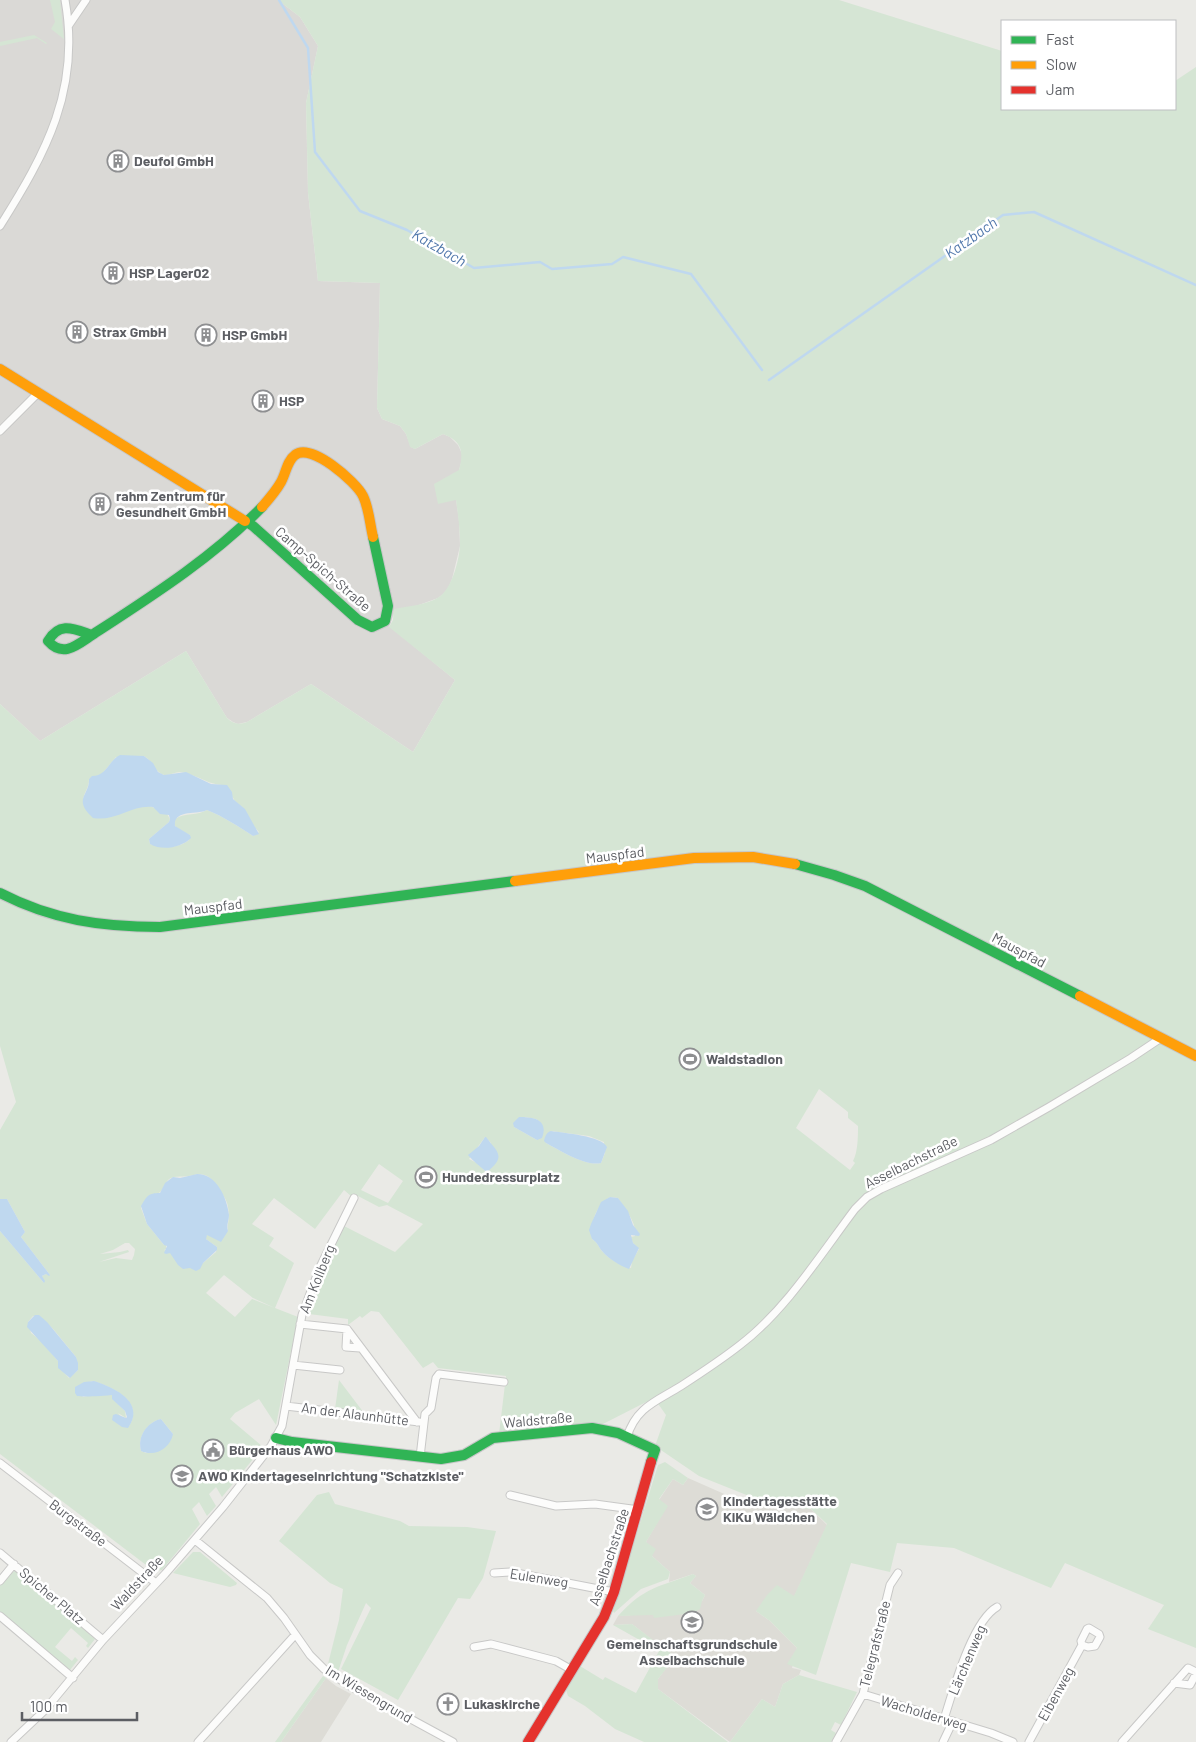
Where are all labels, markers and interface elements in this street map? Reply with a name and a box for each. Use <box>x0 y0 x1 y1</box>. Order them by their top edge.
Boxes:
legend <box>1001 20 1176 110</box>
text: Fast <box>1046 30 1074 48</box>
text: Slow <box>1046 55 1077 73</box>
text: Jam <box>1046 80 1075 98</box>
building icon: Deufol GmbH <box>106 149 130 173</box>
place label: Deufol GmbH <box>134 152 214 169</box>
water label: Katzbach <box>941 213 1000 262</box>
water label: Katzbach <box>409 224 470 270</box>
building icon: HSP Lager02 <box>101 261 125 285</box>
place label: HSP Lager02 <box>129 264 209 281</box>
building icon: Strax GmbH <box>65 320 89 344</box>
place label: Strax GmbH <box>93 323 167 340</box>
building icon: HSP GmbH <box>194 323 218 347</box>
place label: HSP GmbH <box>222 326 287 343</box>
building icon: HSP <box>251 389 275 413</box>
place label: HSP <box>279 392 304 409</box>
place label: rahm Zentrum für Gesundheit GmbH <box>116 487 226 520</box>
building icon: rahm Zentrum für Gesundheit GmbH <box>88 492 112 516</box>
street label: Camp-Spich-Straße <box>272 523 374 615</box>
street label: Mauspfad <box>585 842 645 867</box>
street label: Mauspfad <box>183 894 243 919</box>
street label: Mauspfad <box>989 928 1049 971</box>
sports icon: Waldstadion <box>678 1047 702 1071</box>
place label: Waldstadion <box>706 1050 783 1067</box>
street label: Asselbachstraße <box>861 1132 960 1191</box>
sports icon: Hundedressurplatz <box>414 1165 438 1189</box>
place label: Hundedressurplatz <box>442 1168 560 1185</box>
street label: Am Kollberg <box>295 1242 338 1316</box>
street label: An der Alaunhütte <box>300 1398 410 1429</box>
street label: Waldstraße <box>503 1408 573 1431</box>
public building icon: Bürgerhaus AWO <box>201 1438 225 1462</box>
place label: Bürgerhaus AWO <box>229 1441 334 1458</box>
school or university icon: AWO Kindertageseinrichtung "Schatzkiste" <box>170 1464 194 1488</box>
place label: AWO Kindertageseinrichtung "Schatzkiste" <box>198 1467 464 1484</box>
place label: Kindertagesstätte KiKu Wäldchen <box>723 1492 837 1525</box>
street label: Burgstraße <box>46 1495 110 1550</box>
school or university icon: Kindertagesstätte KiKu Wäldchen <box>695 1497 719 1521</box>
street label: Asselbachstraße <box>585 1506 632 1608</box>
street label: Waldstraße <box>107 1552 166 1614</box>
street label: Spicher Platz <box>16 1564 88 1628</box>
street label: Eulenweg <box>509 1565 569 1591</box>
street label: Telegrafstraße <box>856 1599 894 1689</box>
school or university icon: Gemeinschaftsgrundschule Asselbachschule <box>680 1610 704 1634</box>
street label: Lärchenweg <box>944 1622 989 1697</box>
place label: Gemeinschaftsgrundschule Asselbachschule <box>606 1635 778 1668</box>
street label: Im Wiesengrund <box>323 1661 416 1726</box>
street label: Eibenweg <box>1034 1664 1077 1724</box>
scale bar <box>22 1690 138 1722</box>
street label: Wacholderweg <box>879 1691 970 1734</box>
church icon: Lukaskirche <box>436 1692 460 1716</box>
place label: Lukaskirche <box>464 1695 541 1712</box>
text: 100 m <box>30 1697 68 1715</box>

